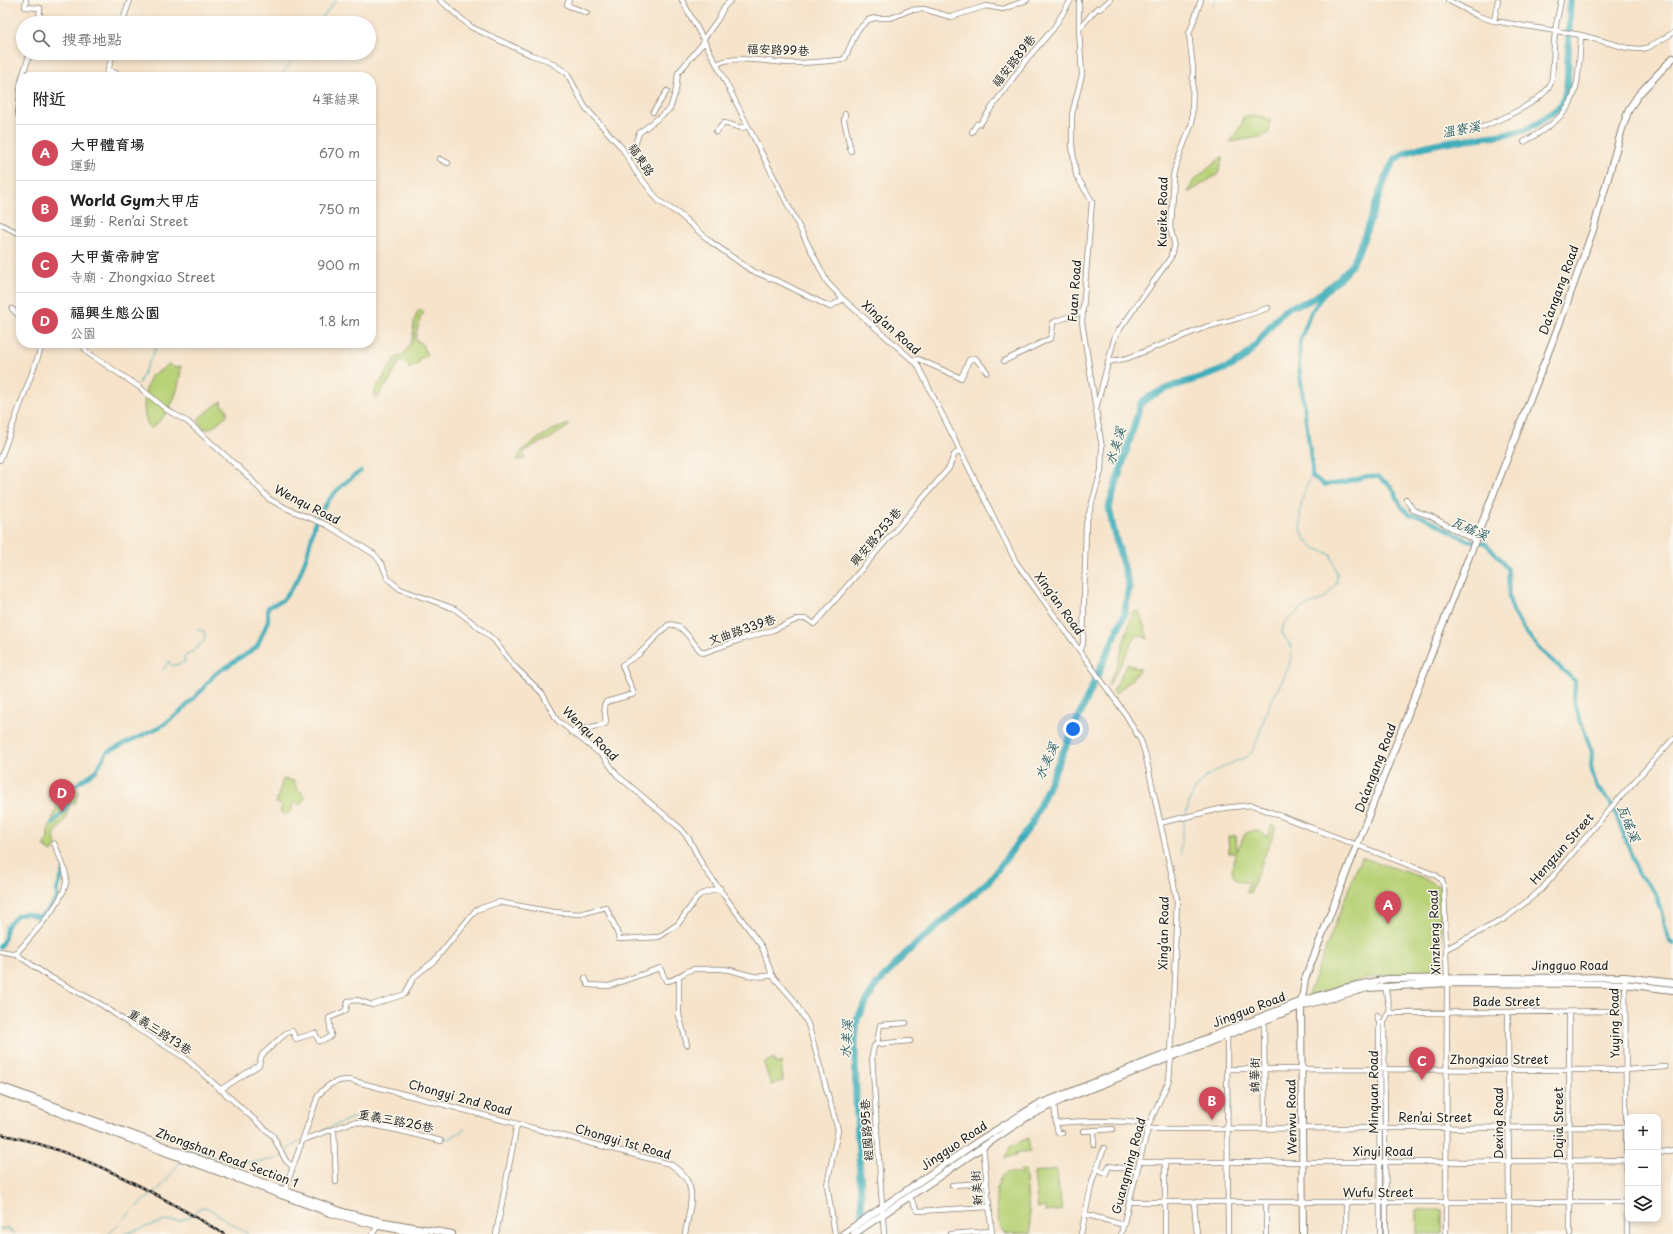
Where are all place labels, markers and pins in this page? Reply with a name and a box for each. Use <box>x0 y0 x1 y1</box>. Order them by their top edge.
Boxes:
pin: D <box>49 779 75 812</box>
pin: A <box>1375 891 1401 924</box>
pin: C <box>1409 1047 1435 1080</box>
pin: B <box>1199 1087 1225 1120</box>

